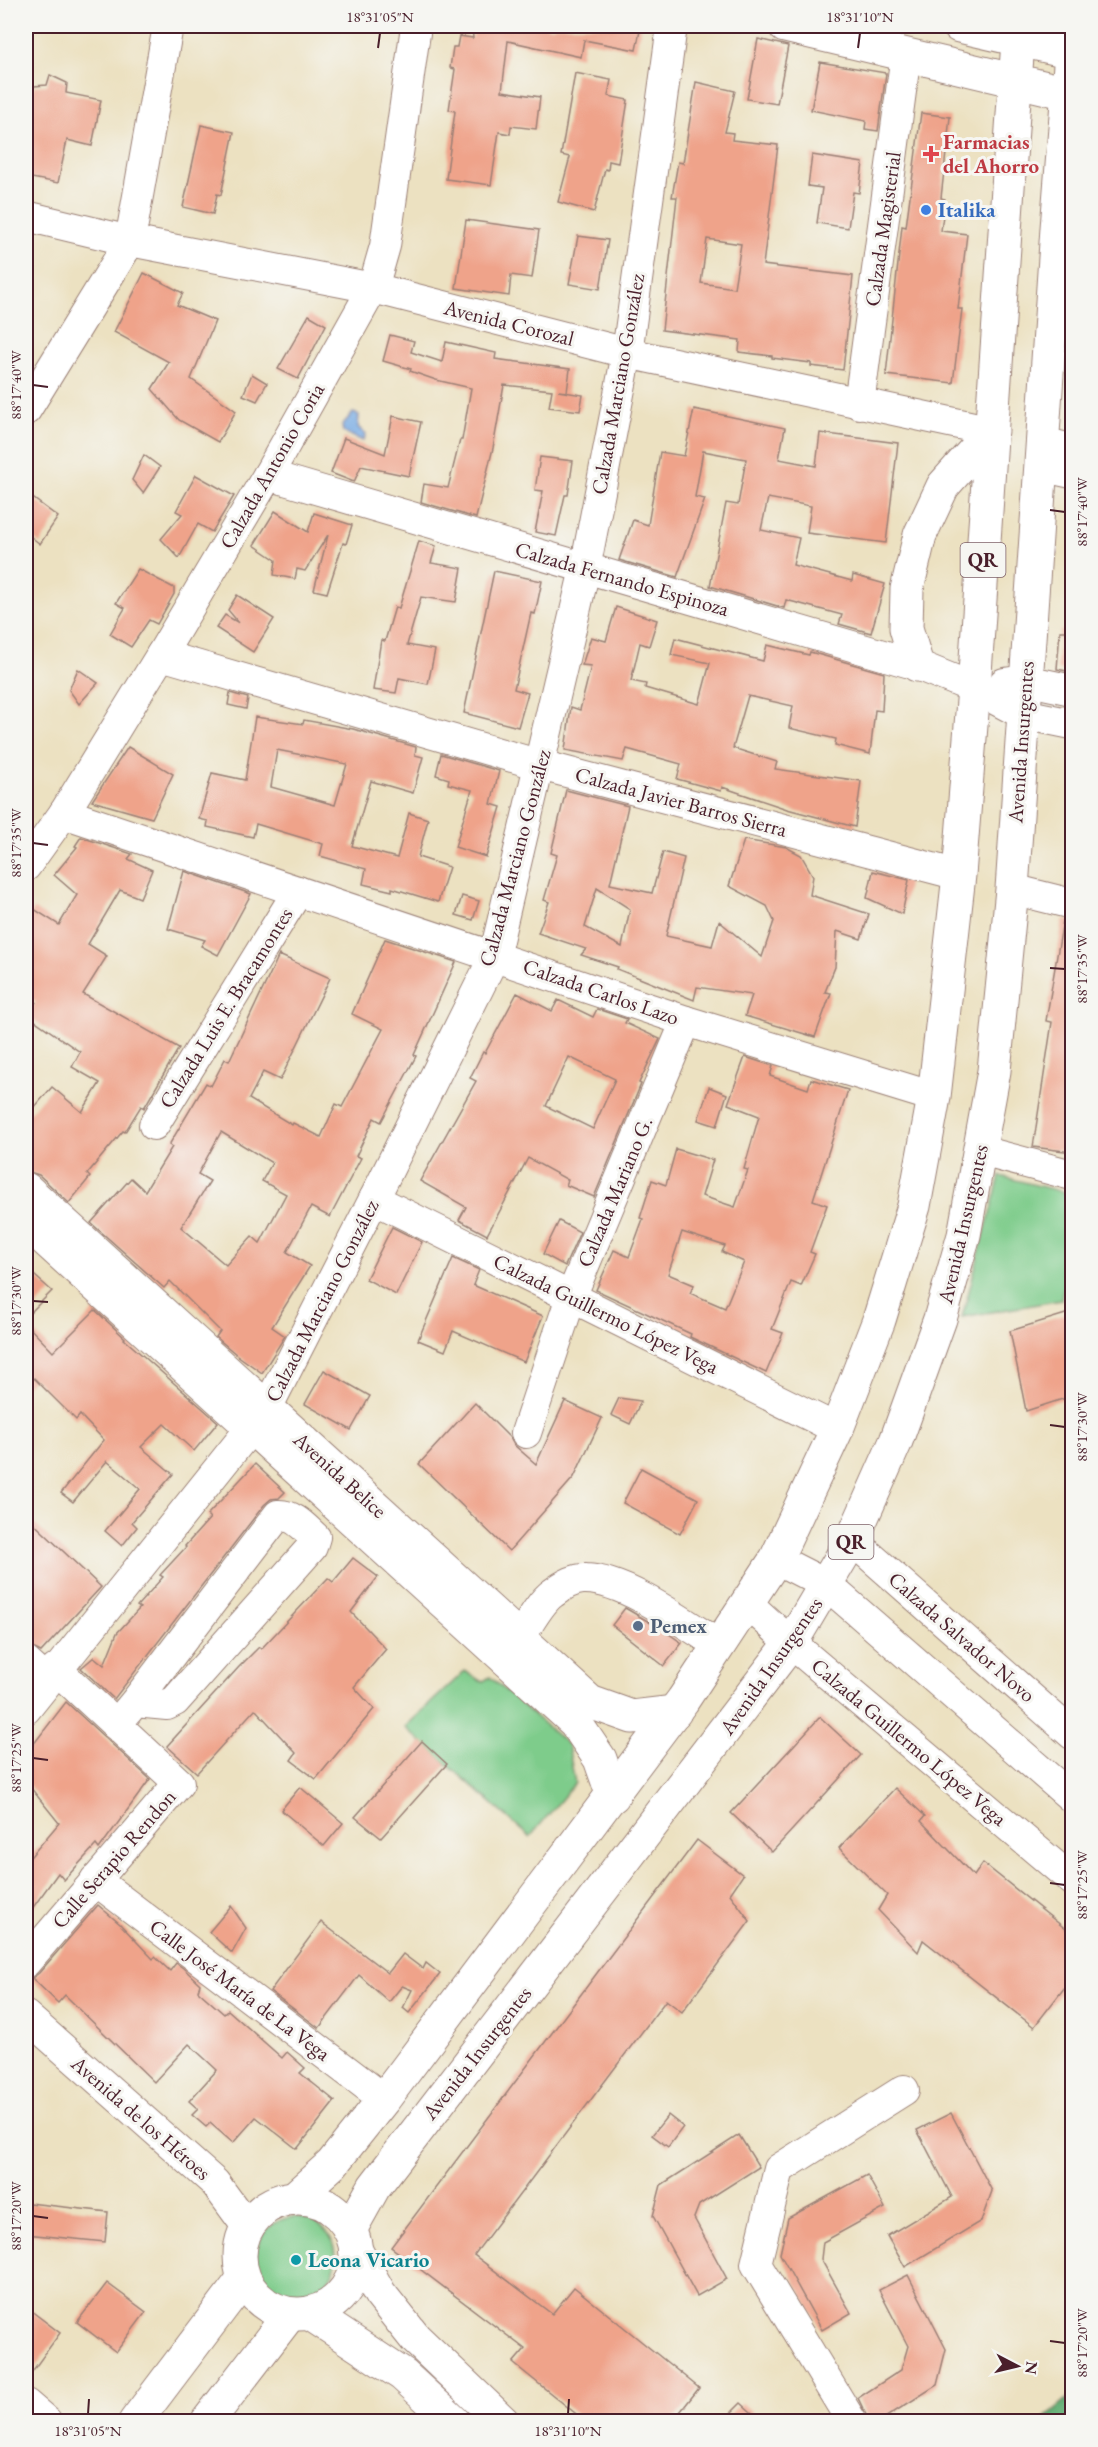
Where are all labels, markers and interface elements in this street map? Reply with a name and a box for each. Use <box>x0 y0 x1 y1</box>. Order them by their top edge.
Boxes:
text: 18°31'05"N <box>346 7 414 26</box>
text: 18°31'10"N <box>826 7 894 26</box>
place label: Farmacias del Ahorro <box>943 128 1040 179</box>
marker: Farmacias del Ahorro <box>924 147 938 161</box>
street label: Calzada Magisterial <box>858 150 907 308</box>
place label: Italika <box>938 196 996 223</box>
marker: Italika <box>919 203 933 217</box>
street label: Calzada Marciano González <box>585 271 650 496</box>
street label: Avenida Corozal <box>440 293 577 352</box>
text: 88°17'40"W <box>6 350 25 420</box>
street label: Calzada Antonio Coria <box>213 377 330 554</box>
text: 88°17'40"W <box>1072 477 1091 547</box>
street label: Calzada Fernando Espinoza <box>512 535 733 622</box>
road number: QR <box>960 543 1006 577</box>
street label: Avenida Insurgentes <box>1001 660 1040 825</box>
street label: Calzada Marciano González <box>473 746 557 969</box>
street label: Calzada Javier Barros Sierra <box>572 760 791 843</box>
text: 88°17'35"W <box>6 808 25 878</box>
street label: Calzada Luis E. Bracamontes <box>153 902 299 1113</box>
text: 88°17'35"W <box>1072 934 1091 1004</box>
street label: Calzada Carlos Lazo <box>520 952 683 1031</box>
street label: Calzada Mariano G. <box>571 1112 658 1271</box>
street label: Avenida Insurgentes <box>931 1142 994 1307</box>
street label: Calzada Marciano González <box>259 1195 384 1407</box>
street label: Calzada Guillermo López Vega <box>489 1247 724 1380</box>
text: 88°17'30"W <box>6 1266 25 1336</box>
text: 88°17'30"W <box>1072 1392 1091 1462</box>
street label: Avenida Belice <box>287 1425 393 1524</box>
road number: QR <box>828 1525 874 1559</box>
street label: Calzada Salvador Novo <box>883 1565 1041 1708</box>
street label: Avenida Insurgentes <box>712 1591 828 1741</box>
place label: Pemex <box>650 1612 707 1639</box>
marker: Pemex <box>631 1619 645 1633</box>
street label: Calzada Guillermo López Vega <box>806 1652 1013 1832</box>
text: 88°17'25"W <box>6 1723 25 1793</box>
street label: Calle Serapio Rendon <box>46 1783 182 1934</box>
text: 88°17'25"W <box>1072 1850 1091 1920</box>
street label: Calle José María de La Vega <box>144 1913 337 2067</box>
street label: Avenida Insurgentes <box>415 1980 537 2126</box>
street label: Avenida de los Héroes <box>65 2049 217 2186</box>
text: 88°17'20"W <box>6 2181 25 2251</box>
place label: Leona Vicario <box>308 2246 430 2273</box>
marker: Leona Vicario <box>289 2253 303 2267</box>
text: 88°17'20"W <box>1072 2308 1091 2378</box>
north arrow <box>987 2336 1047 2396</box>
text: N <box>1020 2360 1043 2376</box>
text: 18°31'05"N <box>54 2421 122 2440</box>
text: 18°31'10"N <box>534 2421 602 2440</box>

